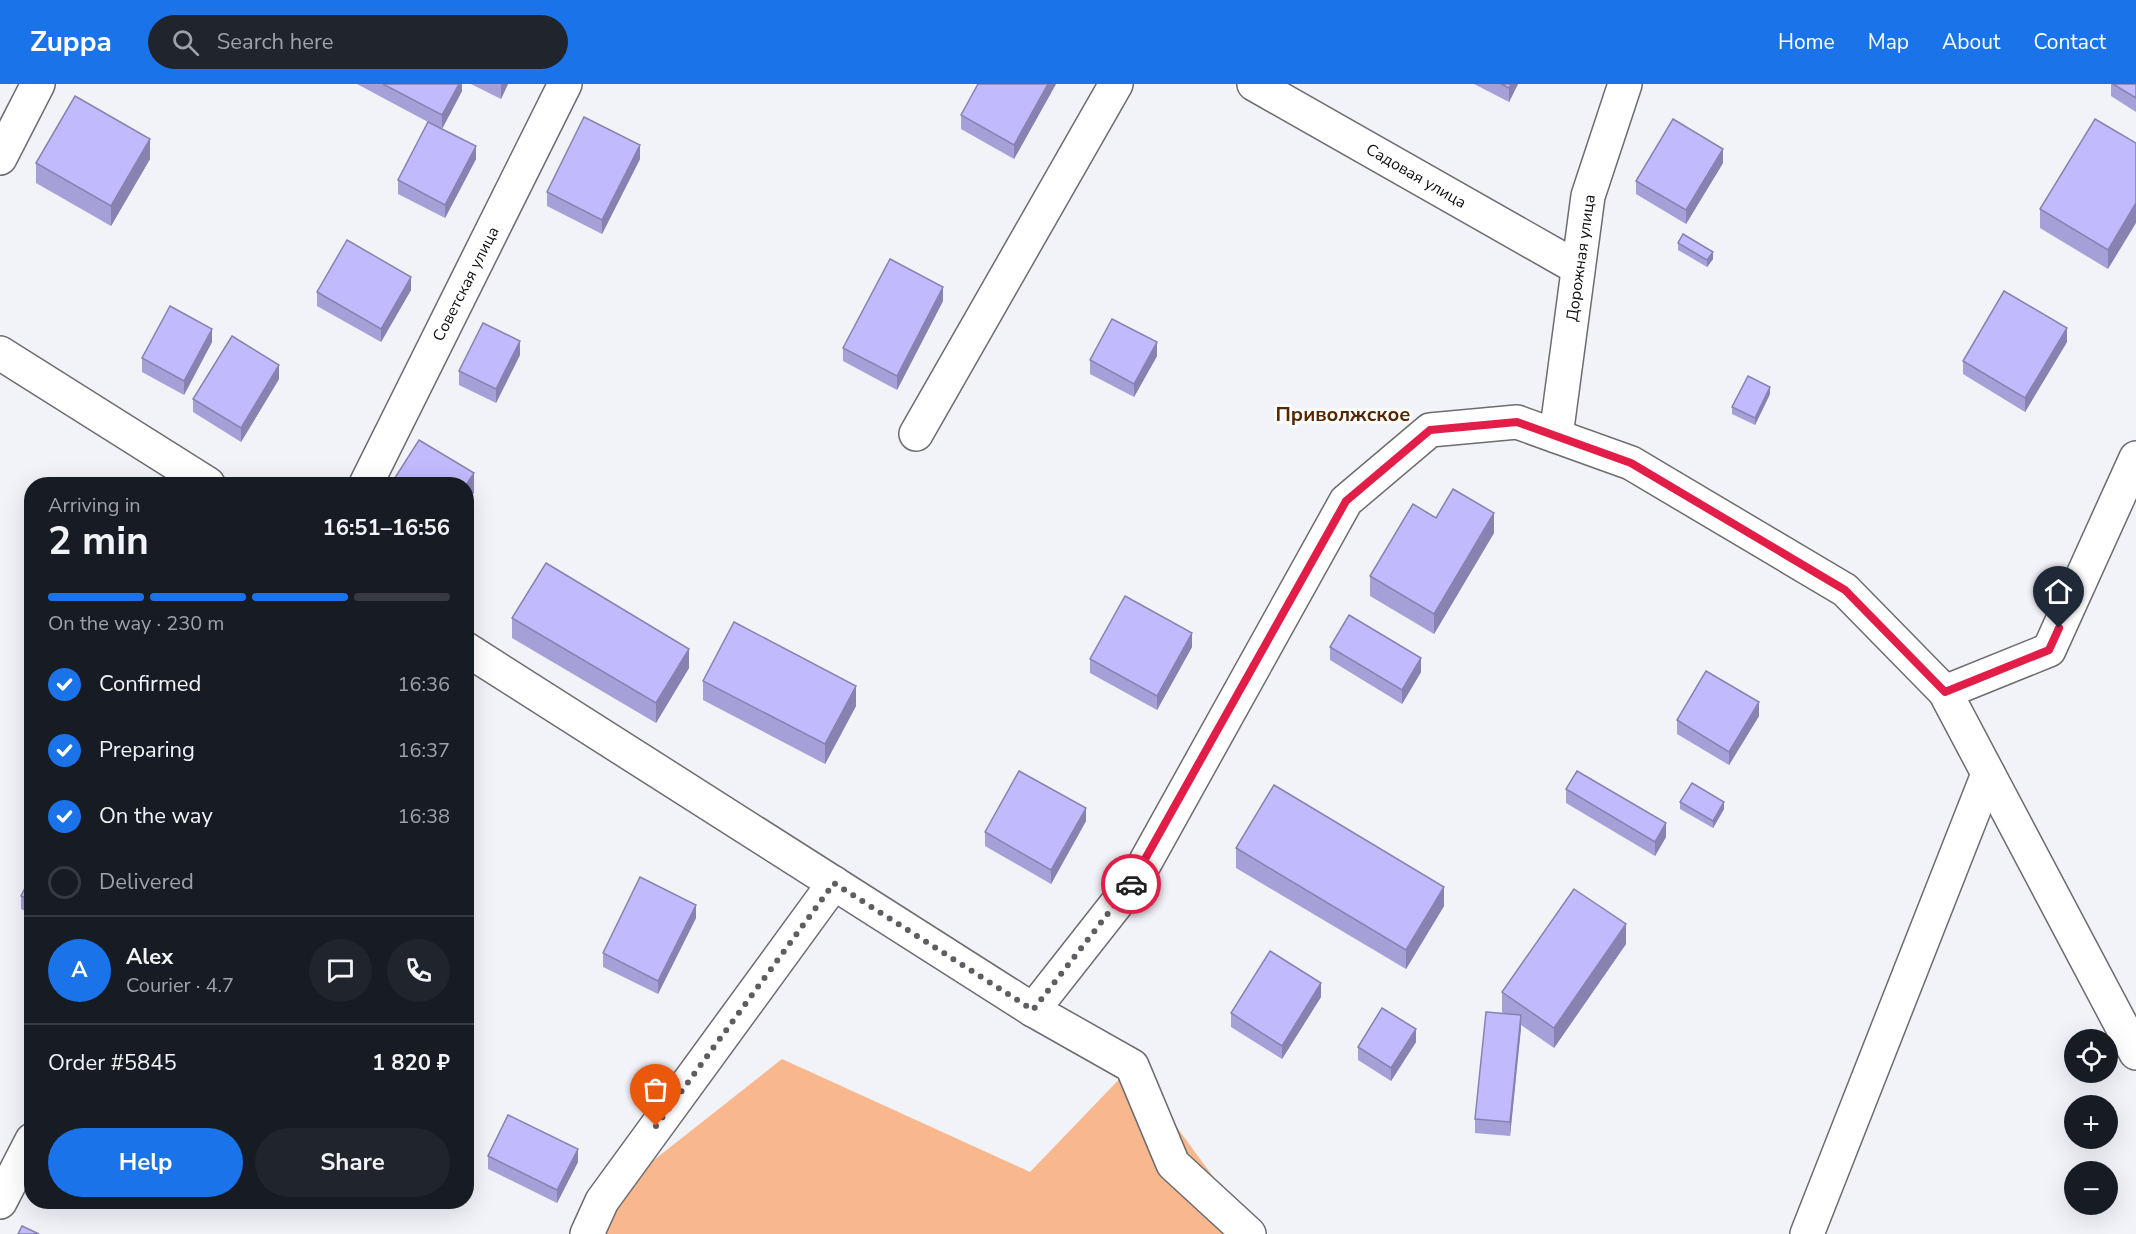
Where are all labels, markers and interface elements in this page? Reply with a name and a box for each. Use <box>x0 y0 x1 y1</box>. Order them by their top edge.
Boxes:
search box <box>148 15 568 69</box>
text: Zuppa <box>30 23 112 61</box>
icon: search <box>169 26 202 59</box>
text: Search here <box>217 27 333 57</box>
text: Home <box>1778 28 1835 56</box>
text: Map <box>1868 28 1909 56</box>
text: About <box>1942 28 2000 56</box>
text: Contact <box>2033 28 2106 56</box>
street label: Садовая улица <box>1362 138 1470 214</box>
street label: Дорожная улица <box>1561 193 1601 323</box>
street label: Советская улица <box>428 223 504 345</box>
district label: Приволжское <box>1276 401 1410 428</box>
text: Arriving in <box>48 492 141 519</box>
text: 16:51–16:56 <box>322 513 450 543</box>
text: 2 min <box>48 515 149 568</box>
pin <box>2033 566 2084 628</box>
icon: home <box>2042 575 2075 608</box>
text: On the way · 230 m <box>48 610 224 637</box>
icon: check <box>48 668 81 701</box>
text: Confirmed <box>99 669 201 699</box>
text: 16:36 <box>397 671 450 698</box>
icon: check <box>48 734 81 767</box>
text: Preparing <box>99 735 195 765</box>
text: 16:37 <box>397 737 450 764</box>
icon: check <box>48 800 81 833</box>
text: On the way <box>99 801 213 831</box>
text: 16:38 <box>397 803 450 830</box>
courier <box>1101 854 1161 914</box>
text: Delivered <box>99 867 194 897</box>
icon: car <box>1115 868 1148 901</box>
button: chat <box>309 939 372 1002</box>
button: phone <box>387 939 450 1002</box>
text: Alex <box>126 942 173 972</box>
text: A <box>71 955 88 985</box>
text: Courier · 4.7 <box>126 972 234 999</box>
map controls <box>2064 1029 2118 1215</box>
button: locate <box>2064 1029 2118 1083</box>
text: Order #5845 <box>48 1048 177 1078</box>
text: 1 820 ₽ <box>372 1048 450 1078</box>
pin <box>630 1064 681 1126</box>
icon: bag <box>639 1073 672 1106</box>
button: + <box>2064 1095 2118 1149</box>
button: Help <box>48 1128 243 1197</box>
button: Share <box>255 1128 450 1197</box>
button: − <box>2064 1161 2118 1215</box>

